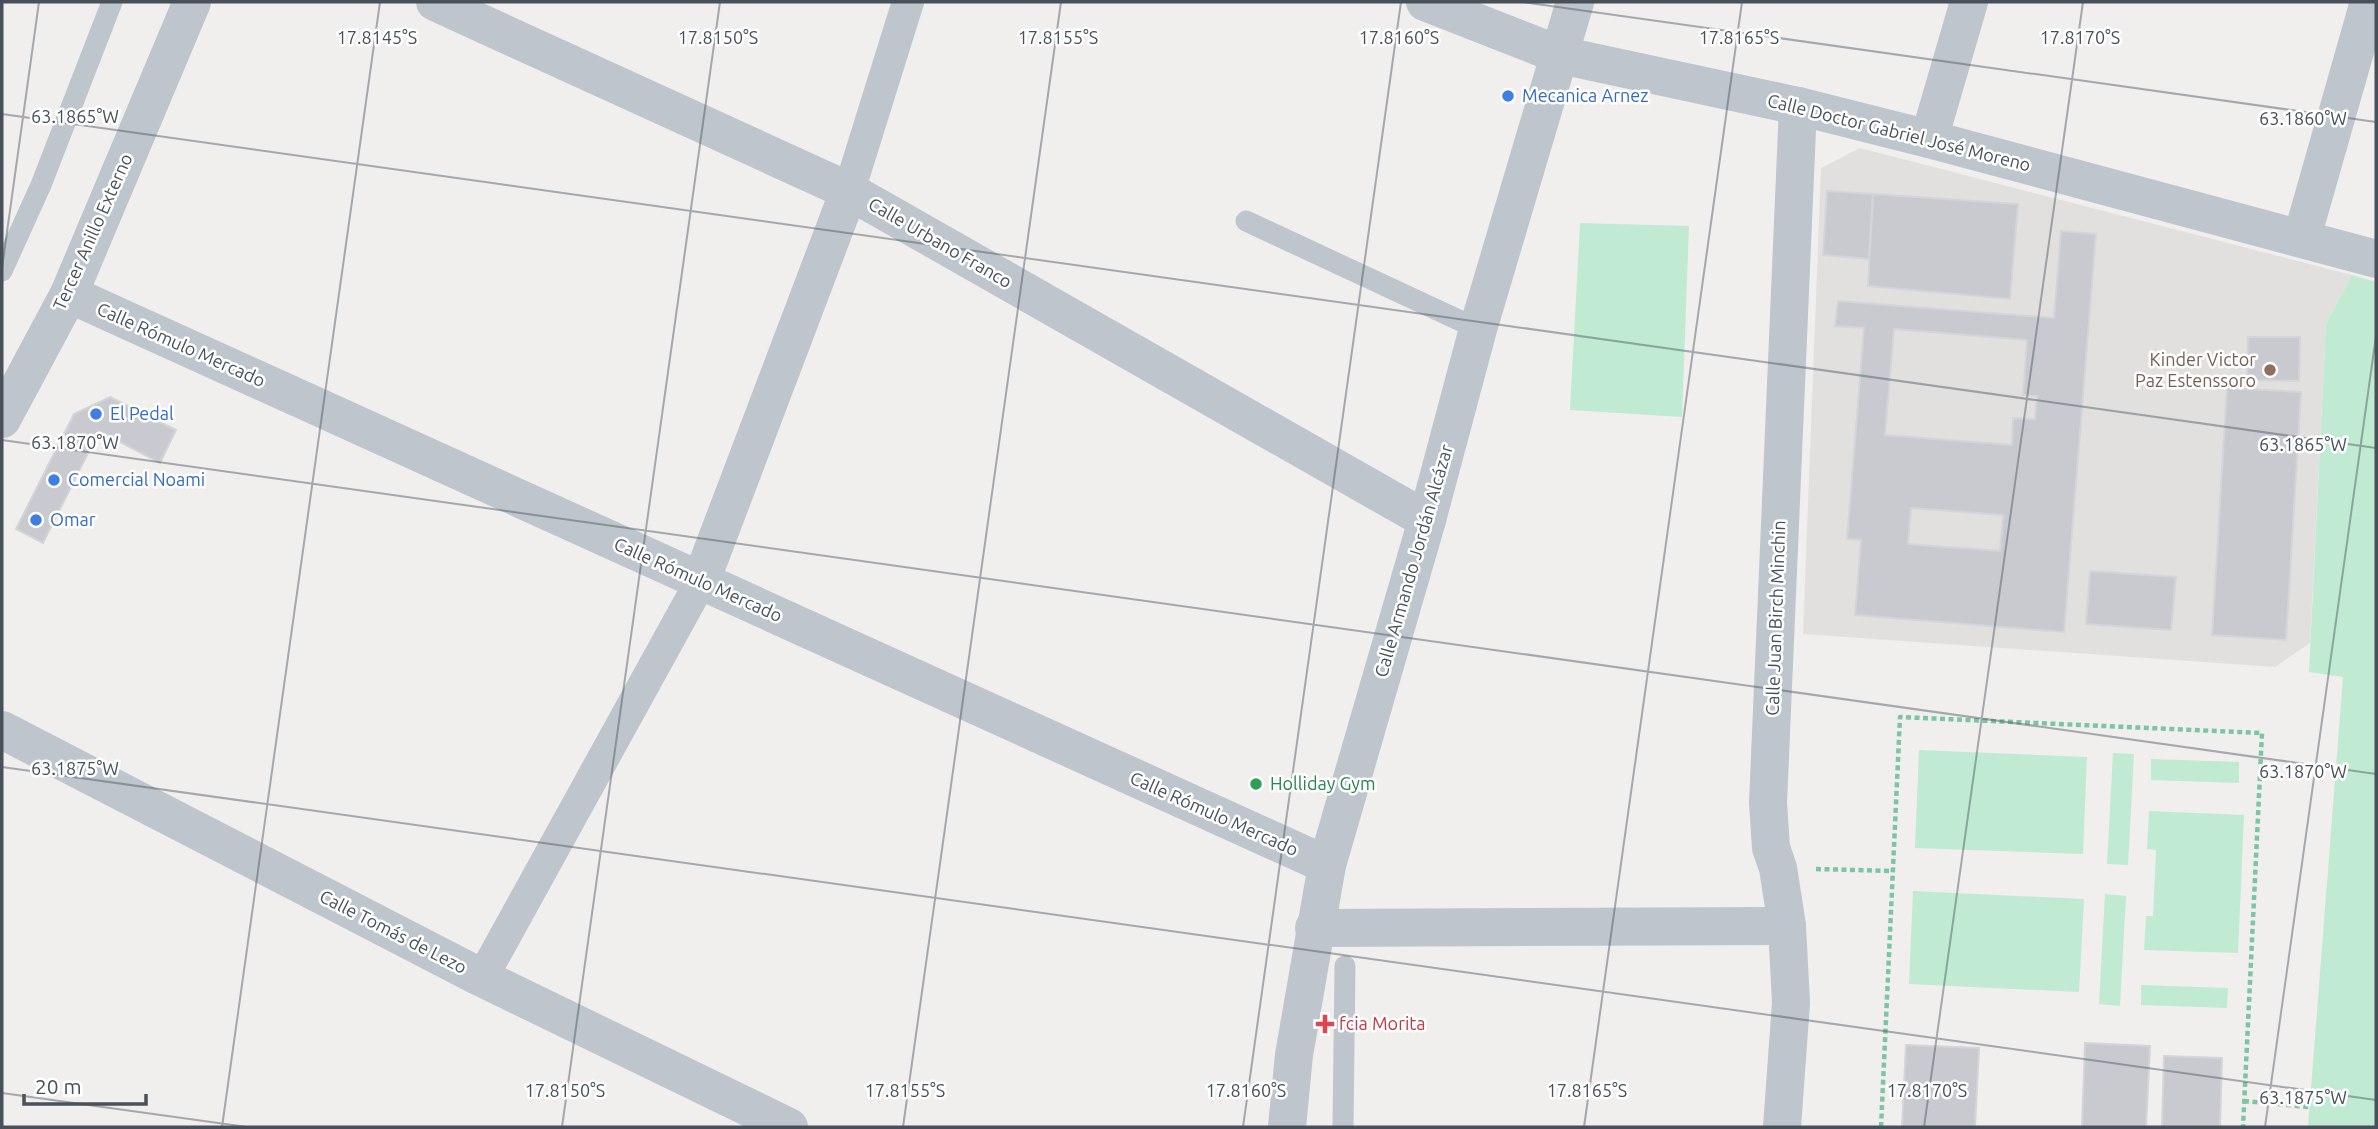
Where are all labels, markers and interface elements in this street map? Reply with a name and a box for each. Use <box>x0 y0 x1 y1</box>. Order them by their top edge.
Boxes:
text: 17.8145°S <box>337 27 417 47</box>
text: 17.8150°S <box>678 27 758 47</box>
text: 17.8155°S <box>1018 27 1098 47</box>
text: 17.8160°S <box>1359 27 1439 47</box>
text: 17.8165°S <box>1699 27 1779 47</box>
text: 17.8170°S <box>2040 27 2120 47</box>
place label: Mecanica Arnez <box>1522 85 1649 105</box>
marker: Mecanica Arnez <box>1500 88 1516 104</box>
street label: Calle Doctor Gabriel José Moreno <box>1766 90 2033 174</box>
text: 63.1865°W <box>31 106 119 126</box>
text: 63.1860°W <box>2259 108 2347 128</box>
street label: Tercer Anillo Externo <box>48 150 136 313</box>
street label: Calle Urbano Franco <box>865 193 1016 291</box>
street label: Calle Rómulo Mercado <box>94 298 268 390</box>
place label: Kinder Victor Paz Estenssoro <box>2135 349 2256 390</box>
marker: Kinder Victor Paz Estenssoro <box>2262 362 2278 378</box>
place label: El Pedal <box>110 403 174 423</box>
marker: El Pedal <box>88 406 104 422</box>
text: 63.1870°W <box>31 432 119 452</box>
text: 63.1865°W <box>2259 434 2347 454</box>
street label: Calle Armando Jordán Alcázar <box>1370 442 1456 679</box>
place label: Comercial Noami <box>68 469 205 489</box>
marker: Comercial Noami <box>46 472 62 488</box>
place label: Omar <box>50 509 96 529</box>
marker: Omar <box>28 512 44 528</box>
street label: Calle Juan Birch Minchin <box>1762 520 1788 716</box>
street label: Calle Rómulo Mercado <box>611 533 785 625</box>
text: 63.1875°W <box>31 758 119 778</box>
text: 63.1870°W <box>2259 761 2347 781</box>
street label: Calle Rómulo Mercado <box>1127 767 1301 859</box>
place label: Holliday Gym <box>1270 773 1375 793</box>
marker: Holliday Gym <box>1248 776 1264 792</box>
street label: Calle Tomás de Lezo <box>317 885 470 977</box>
place label: fcia Morita <box>1339 1013 1426 1033</box>
marker: fcia Morita <box>1317 1016 1333 1032</box>
scale bar <box>24 1062 147 1106</box>
text: 20 m <box>35 1074 82 1098</box>
text: 17.8150°S <box>525 1080 605 1100</box>
text: 17.8155°S <box>865 1080 945 1100</box>
text: 17.8160°S <box>1206 1080 1286 1100</box>
text: 17.8165°S <box>1547 1080 1627 1100</box>
text: 17.8170°S <box>1887 1080 1967 1100</box>
text: 63.1875°W <box>2259 1087 2347 1107</box>

